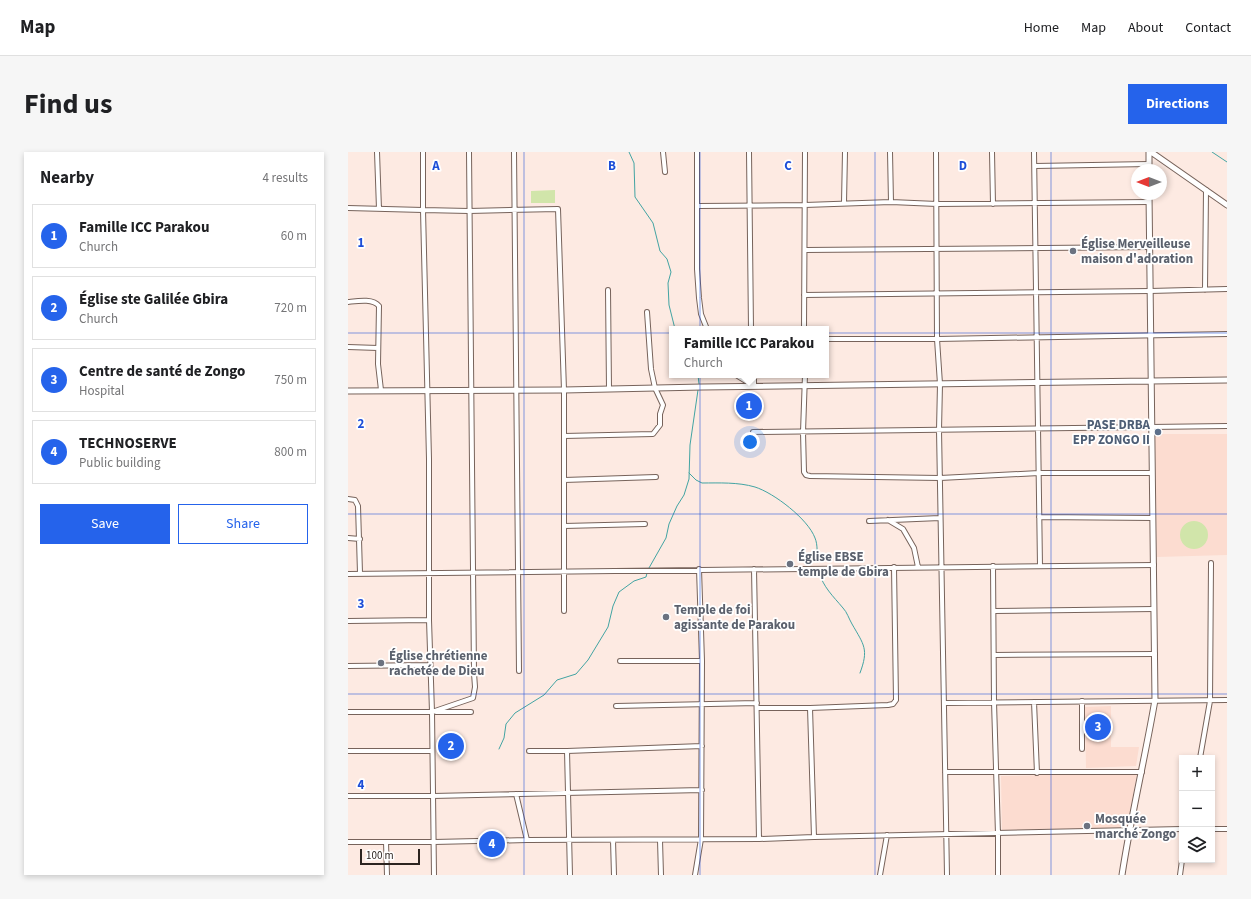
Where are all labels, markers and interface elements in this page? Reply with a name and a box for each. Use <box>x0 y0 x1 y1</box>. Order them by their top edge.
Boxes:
text: Map <box>20 14 55 41</box>
text: Home <box>1024 18 1059 38</box>
text: Map <box>1081 18 1106 38</box>
text: About <box>1128 18 1163 38</box>
text: Contact <box>1185 18 1231 38</box>
text: Find us <box>24 84 112 124</box>
button: Directions <box>1128 84 1227 124</box>
text: A <box>431 157 440 175</box>
text: B <box>608 157 616 175</box>
text: C <box>784 157 792 175</box>
text: D <box>959 157 967 175</box>
north arrow <box>1131 164 1167 200</box>
text: Nearby <box>40 166 94 190</box>
text: 4 results <box>263 169 308 187</box>
text: Famille ICC Parakou <box>79 217 209 238</box>
text: 1 <box>51 227 57 245</box>
text: 60 m <box>281 227 307 245</box>
text: 1 <box>358 234 365 252</box>
place label: Église Merveilleuse maison d'adoration <box>1081 235 1193 268</box>
text: Church <box>79 238 118 256</box>
marker: Église Merveilleuse maison d'adoration <box>1068 246 1078 256</box>
text: Église ste Galilée Gbira <box>79 289 228 310</box>
text: 2 <box>51 299 57 317</box>
text: 720 m <box>274 299 307 317</box>
text: Church <box>79 310 118 328</box>
popup <box>669 326 829 378</box>
text: Famille ICC Parakou <box>684 333 814 354</box>
text: Church <box>684 354 723 372</box>
text: Centre de santé de Zongo <box>79 361 245 382</box>
text: 3 <box>51 371 57 389</box>
text: 750 m <box>274 371 307 389</box>
text: Hospital <box>79 382 124 400</box>
pin: 1 <box>736 391 762 421</box>
text: 2 <box>358 415 365 433</box>
place label: PASE DRBA EPP ZONGO II <box>1073 416 1151 449</box>
marker: PASE DRBA EPP ZONGO II <box>1153 427 1163 437</box>
your location <box>740 432 760 452</box>
text: TECHNOSERVE <box>79 433 177 454</box>
text: 4 <box>51 443 57 461</box>
text: 800 m <box>274 443 307 461</box>
text: Public building <box>79 454 161 472</box>
button: Save <box>40 504 170 544</box>
button: Share <box>178 504 308 544</box>
place label: Église EBSE temple de Gbira <box>798 548 889 581</box>
marker: Église EBSE temple de Gbira <box>785 559 795 569</box>
text: 3 <box>358 595 365 613</box>
place label: Temple de foi agissante de Parakou <box>674 601 795 634</box>
marker: Temple de foi agissante de Parakou <box>661 612 671 622</box>
place label: Église chrétienne rachetée de Dieu <box>389 647 488 680</box>
marker: Église chrétienne rachetée de Dieu <box>376 658 386 668</box>
pin: 3 <box>1085 712 1111 742</box>
pin: 2 <box>438 731 464 761</box>
map controls <box>1179 755 1215 863</box>
button: + <box>1179 755 1215 791</box>
text: 4 <box>358 776 365 794</box>
button: − <box>1179 791 1215 827</box>
place label: Mosquée marché Zongo <box>1095 810 1176 843</box>
marker: Mosquée marché Zongo <box>1082 821 1092 831</box>
button: layers <box>1179 827 1215 863</box>
pin: 4 <box>479 829 505 859</box>
scale bar <box>360 847 420 866</box>
text: 100 m <box>366 848 394 863</box>

